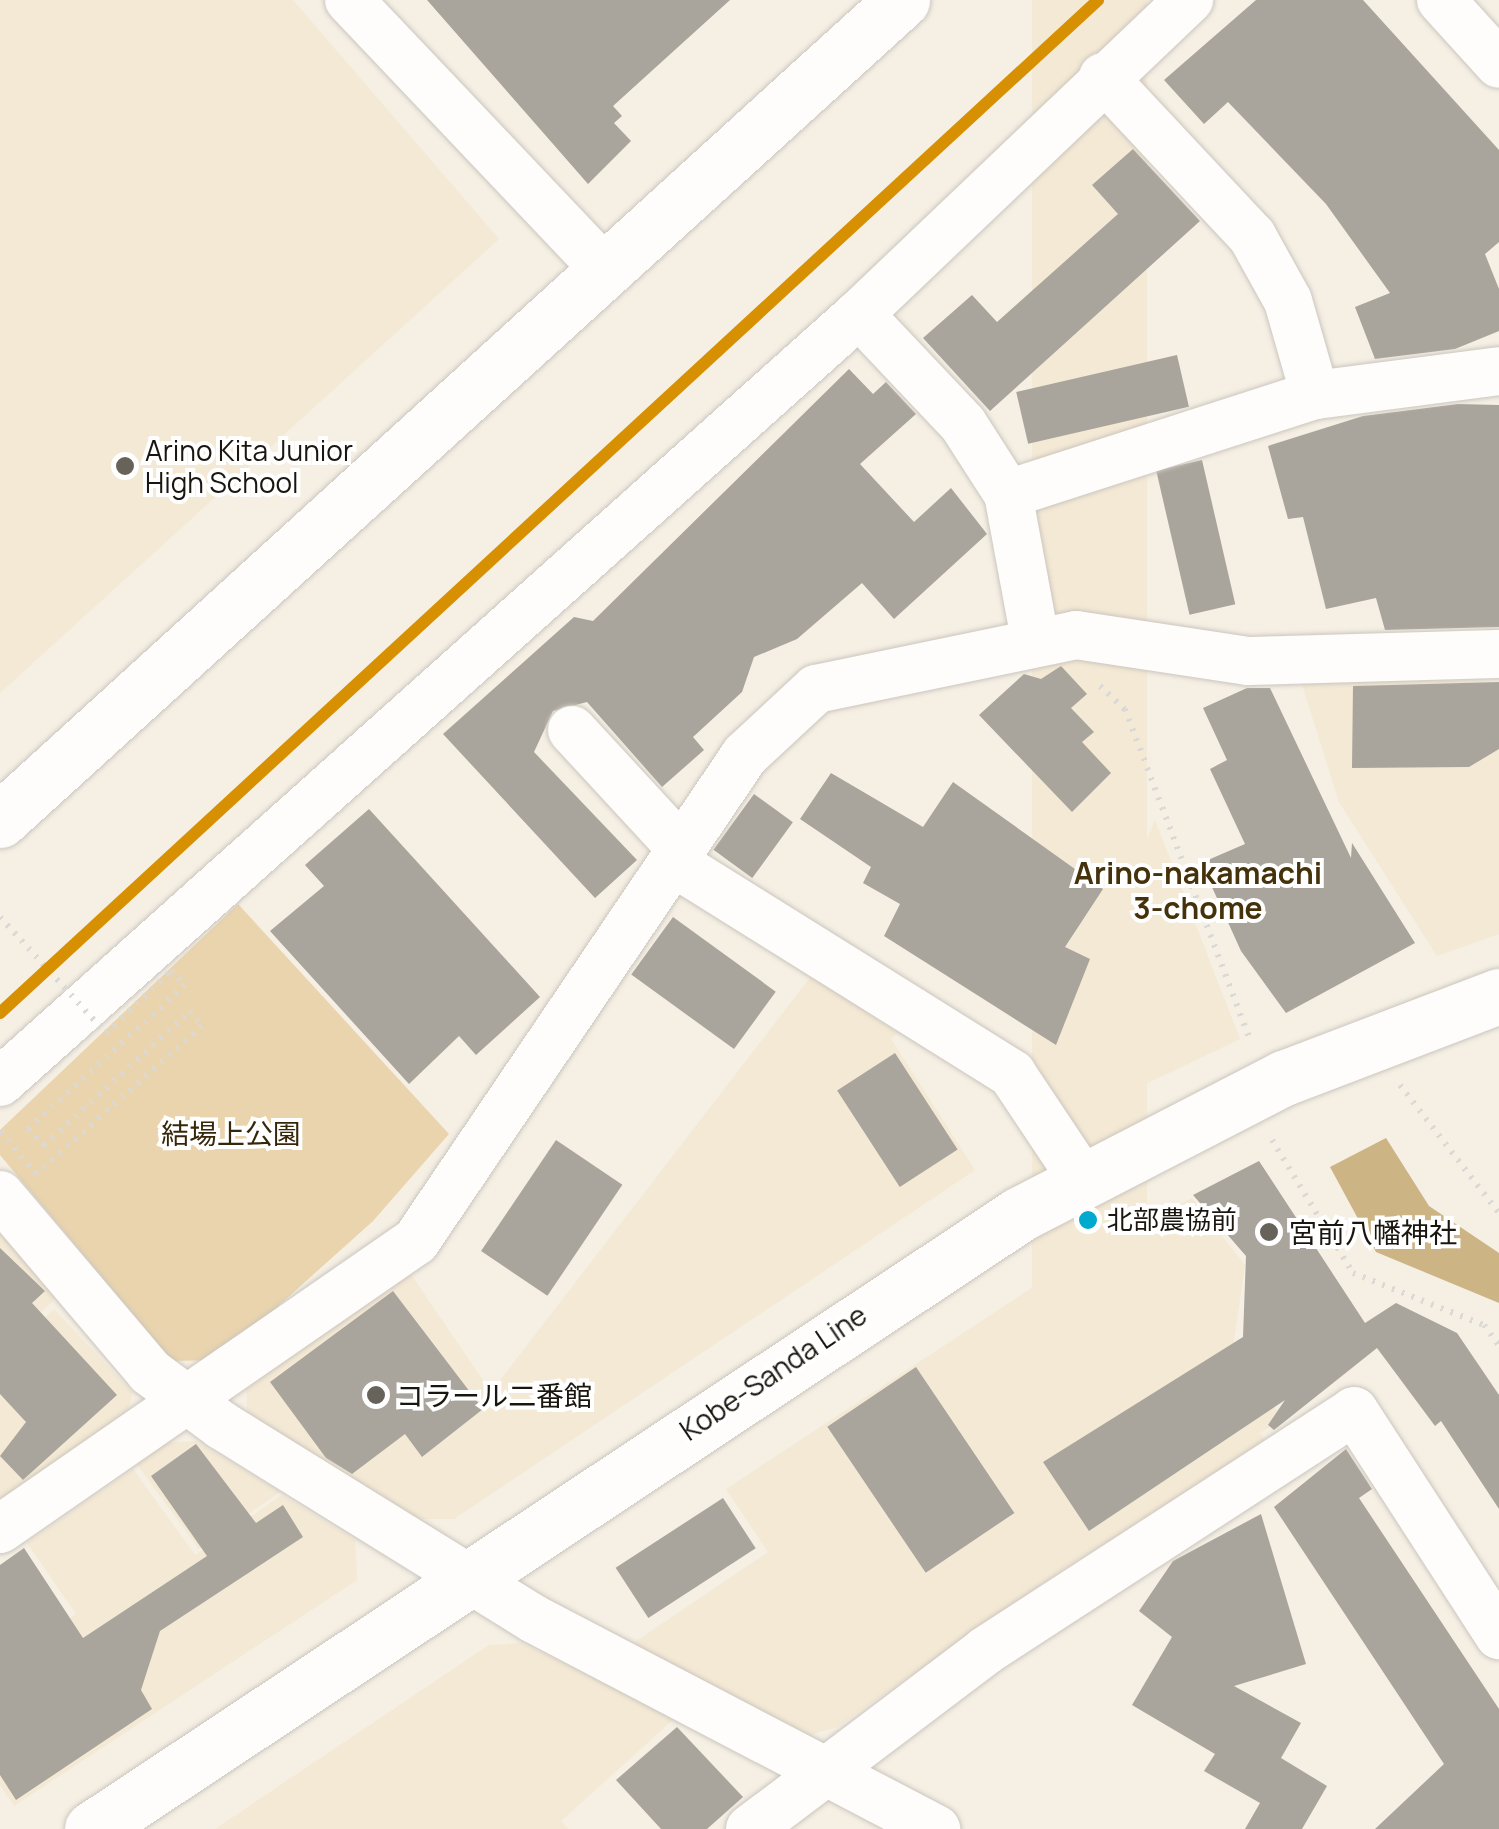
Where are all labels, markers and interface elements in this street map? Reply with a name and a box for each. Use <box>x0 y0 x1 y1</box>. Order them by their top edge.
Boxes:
place label: Arino Kita Junior High School <box>145 433 353 499</box>
marker: Arino Kita Junior High School <box>114 455 136 477</box>
district label: Arino-nakamachi 3-chome <box>1074 855 1322 926</box>
park label: 結場上公園 <box>161 1116 301 1150</box>
place label: 北部農協前 <box>1107 1204 1237 1236</box>
marker: 北部農協前 <box>1078 1210 1098 1230</box>
place label: 宮前八幡神社 <box>1289 1215 1457 1249</box>
marker: 宮前八幡神社 <box>1258 1221 1280 1243</box>
street label: Kobe-Sanda Line <box>673 1297 873 1447</box>
place label: コラール二番館 <box>396 1378 592 1412</box>
marker: コラール二番館 <box>365 1384 387 1406</box>

